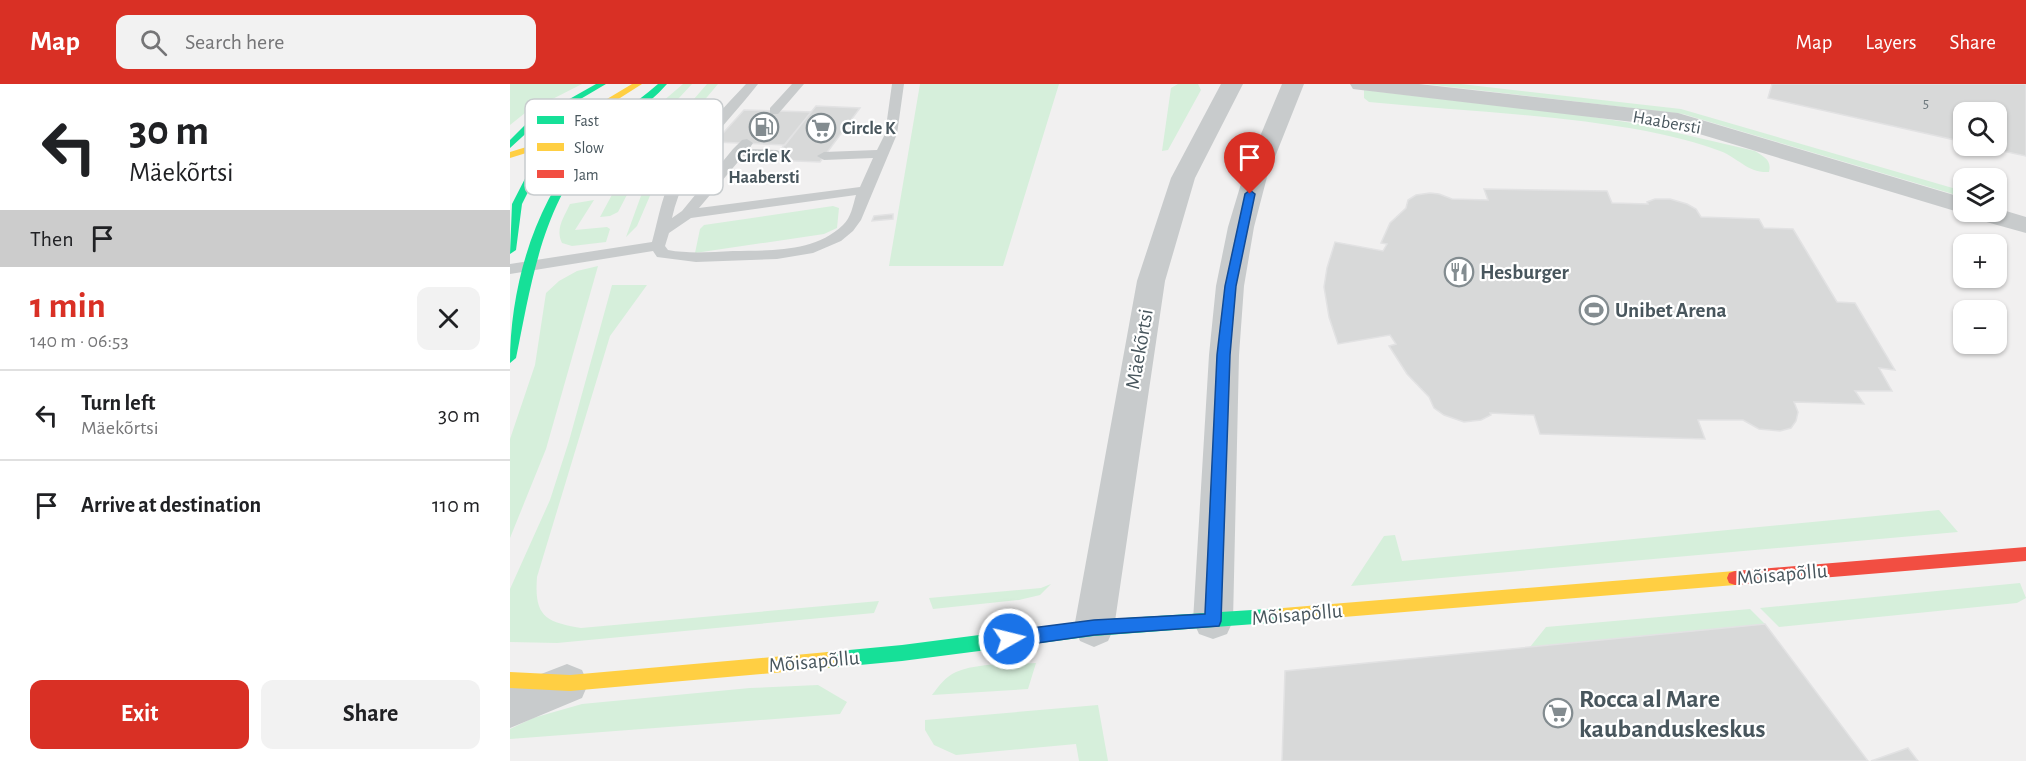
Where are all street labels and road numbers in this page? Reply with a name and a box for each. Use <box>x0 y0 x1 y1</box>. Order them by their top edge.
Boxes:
street label: Haabersti <box>1631 108 1702 138</box>
street label: Mäekõrtsi <box>1122 307 1157 391</box>
street label: Mõisapõllu <box>1736 560 1829 589</box>
street label: Mõisapõllu <box>1251 600 1344 629</box>
street label: Mõisapõllu <box>768 647 861 676</box>

